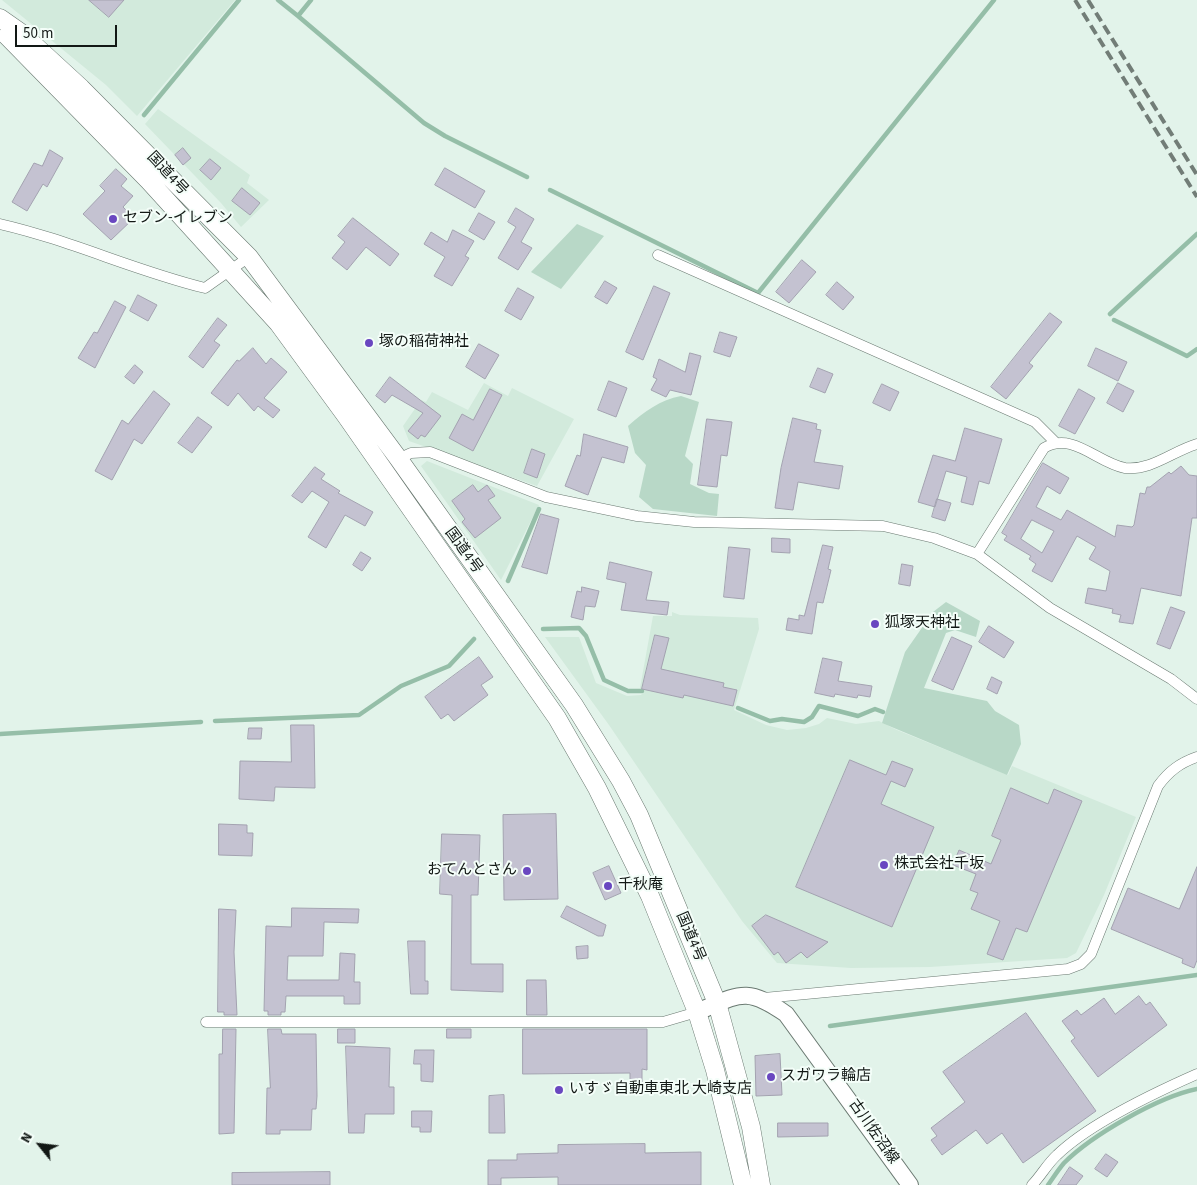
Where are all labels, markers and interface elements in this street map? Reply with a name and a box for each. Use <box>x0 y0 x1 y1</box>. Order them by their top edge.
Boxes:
scale bar <box>18 15 120 47</box>
text: 50 m <box>23 23 53 44</box>
street label: 国道4号 <box>143 149 191 199</box>
place label: セブン-イレブン <box>123 210 233 228</box>
marker: セブン-イレブン <box>107 213 119 225</box>
place label: 塚の稲荷神社 <box>379 334 469 352</box>
marker: 塚の稲荷神社 <box>363 337 375 349</box>
street label: 国道4号 <box>440 524 486 578</box>
place label: 狐塚天神社 <box>885 615 960 633</box>
marker: 狐塚天神社 <box>869 618 881 630</box>
place label: 株式会社千坂 <box>894 856 984 874</box>
marker: 株式会社千坂 <box>878 859 890 871</box>
place label: おてんとさん <box>427 862 517 880</box>
marker: おてんとさん <box>521 865 533 877</box>
place label: 千秋庵 <box>618 877 663 895</box>
marker: 千秋庵 <box>602 880 614 892</box>
street label: 国道4号 <box>671 909 709 965</box>
place label: スガワラ輪店 <box>781 1068 871 1086</box>
marker: スガワラ輪店 <box>765 1071 777 1083</box>
place label: いすゞ自動車東北 大崎支店 <box>569 1081 752 1099</box>
marker: いすゞ自動車東北 大崎支店 <box>553 1084 565 1096</box>
street label: 古川佐沼線 <box>844 1096 902 1168</box>
north arrow <box>15 1120 65 1170</box>
text: N <box>16 1129 38 1147</box>

